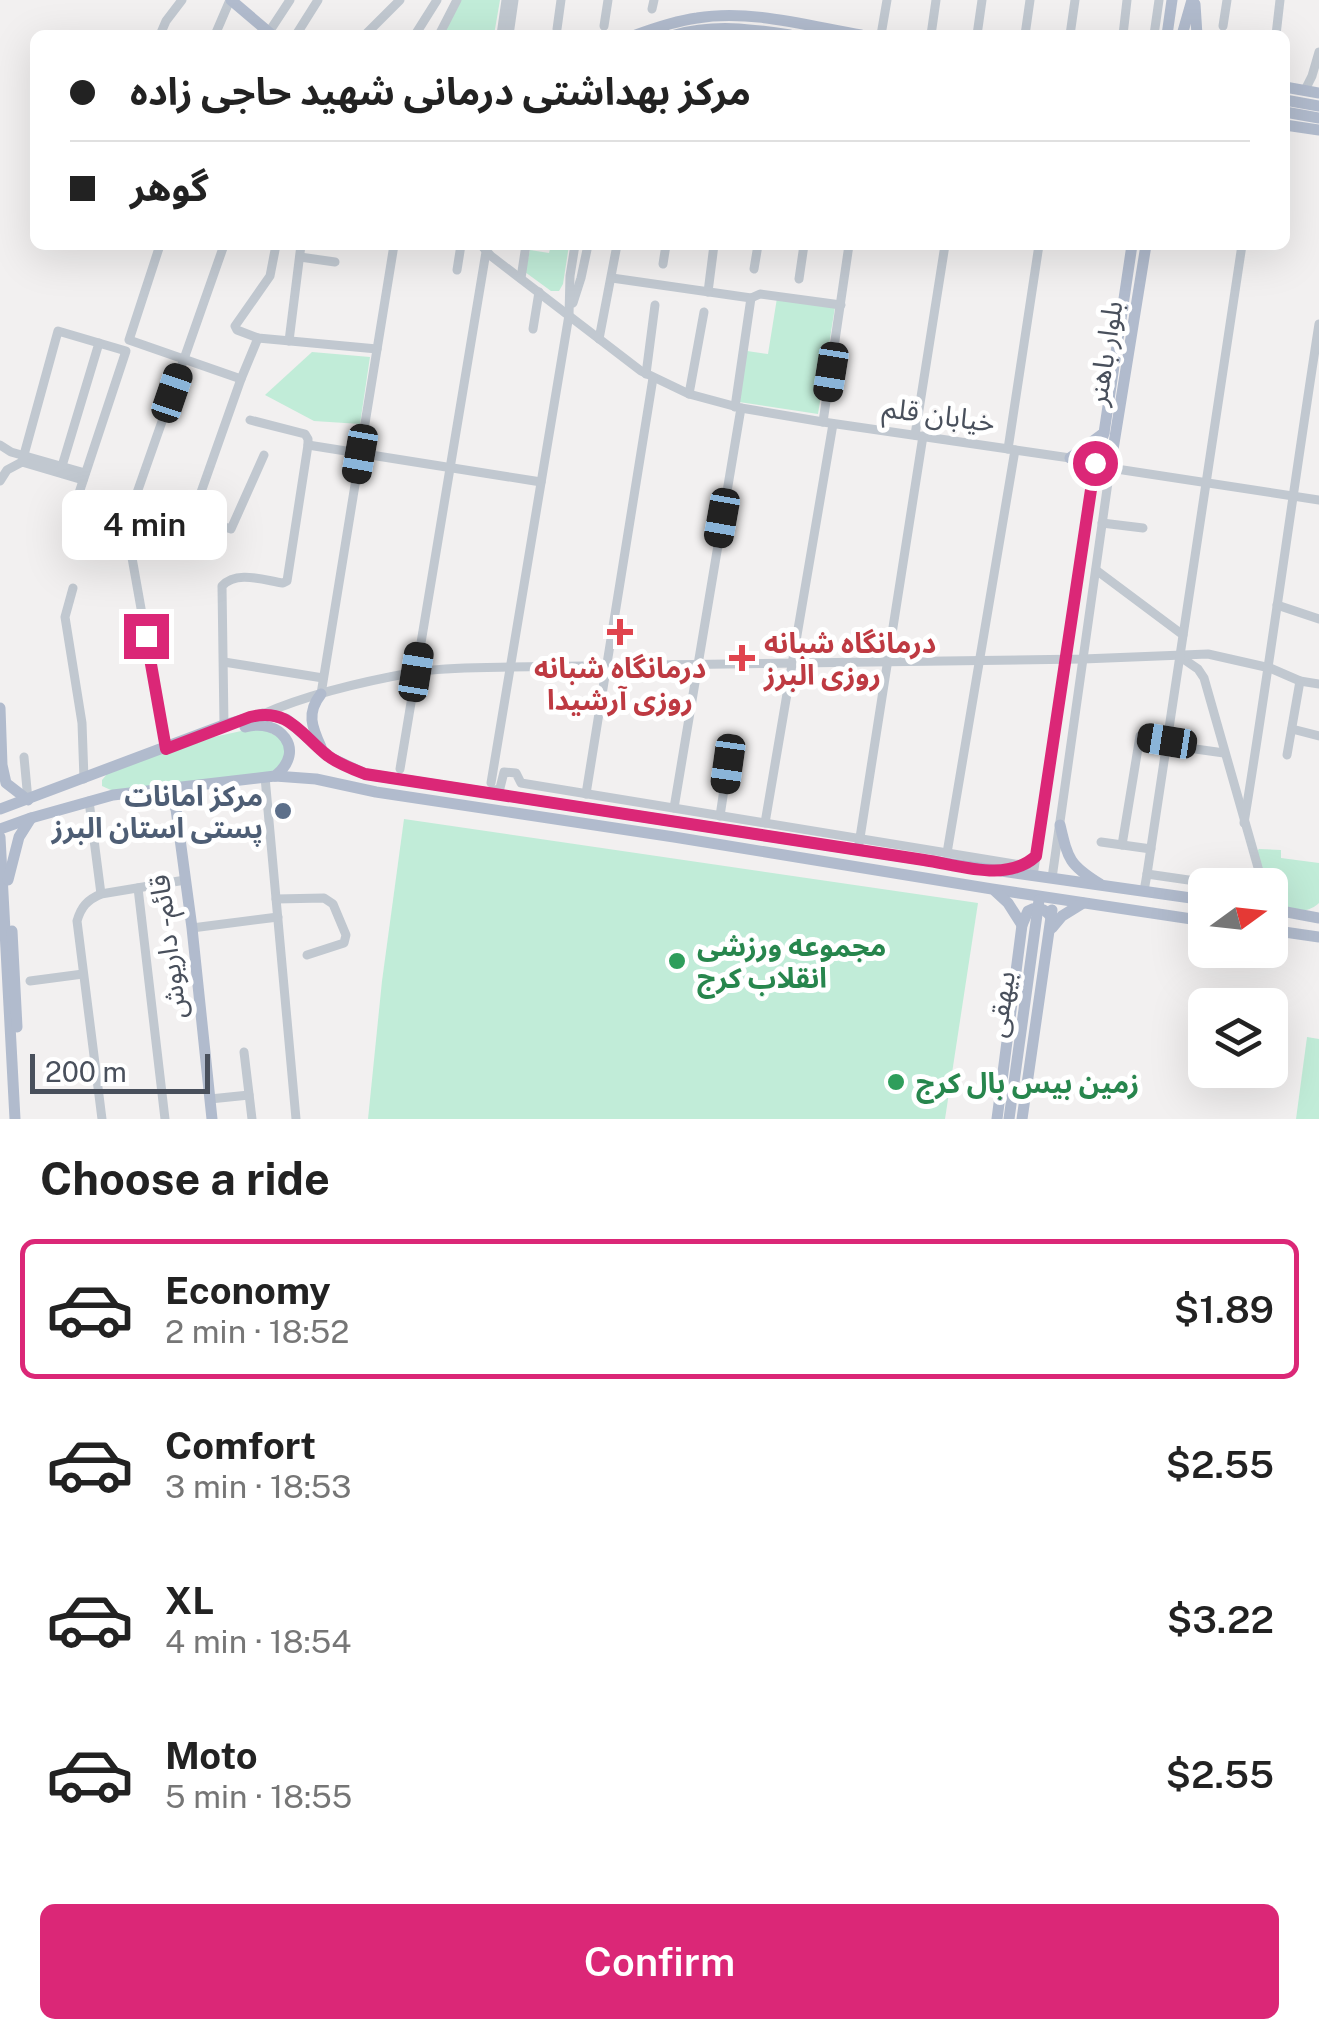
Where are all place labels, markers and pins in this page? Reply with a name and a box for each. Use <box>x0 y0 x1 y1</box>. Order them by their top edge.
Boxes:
marker: درمانگاه شبانه روزی آرشیدا <box>607 619 633 645</box>
place label: درمانگاه شبانه روزی البرز <box>763 626 936 692</box>
marker: درمانگاه شبانه روزی البرز <box>729 645 755 671</box>
place label: درمانگاه شبانه روزی آرشیدا <box>534 651 706 717</box>
place label: مرکز امانات پستی استان البرز <box>51 779 263 846</box>
marker: مرکز امانات پستی استان البرز <box>272 800 294 822</box>
place label: مجموعه ورزشی انقلاب کرج <box>697 929 886 999</box>
marker: مجموعه ورزشی انقلاب کرج <box>666 950 688 972</box>
place label: زمین بیس بال کرج <box>916 1066 1139 1104</box>
marker: زمین بیس بال کرج <box>885 1071 907 1093</box>

